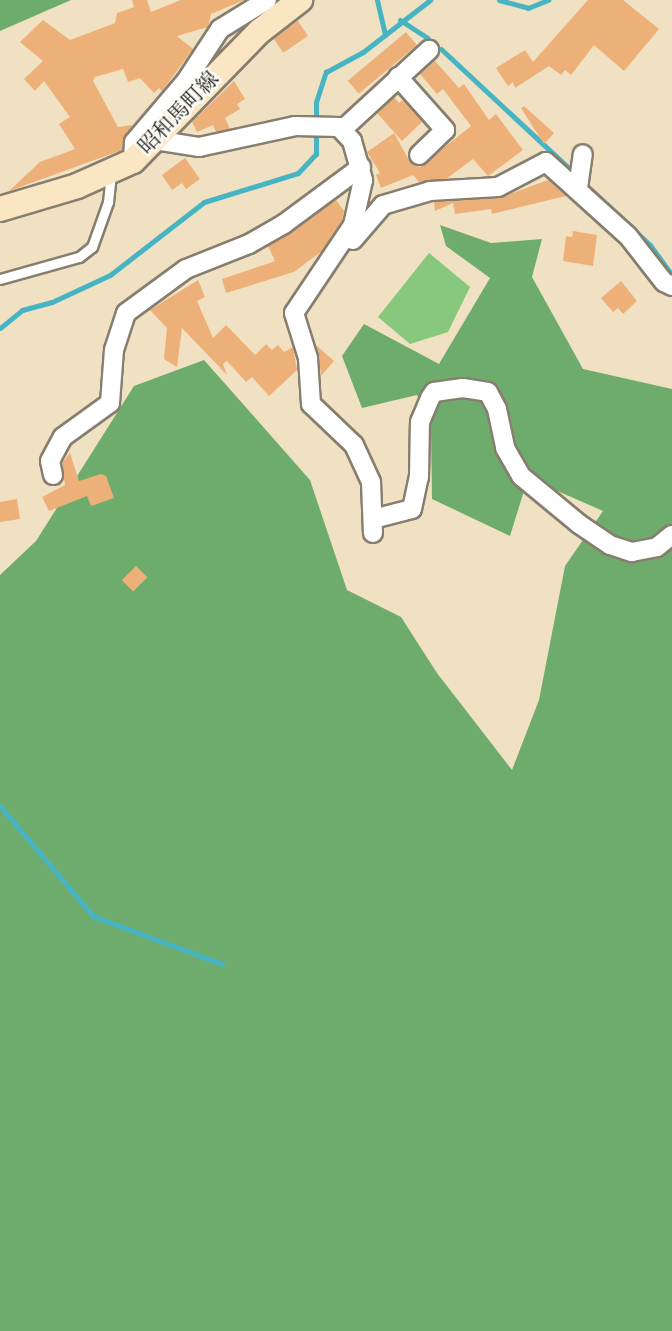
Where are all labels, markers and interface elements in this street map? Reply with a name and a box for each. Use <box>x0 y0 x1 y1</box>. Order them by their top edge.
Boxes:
street label: 昭和馬町線 <box>133 66 225 160</box>

